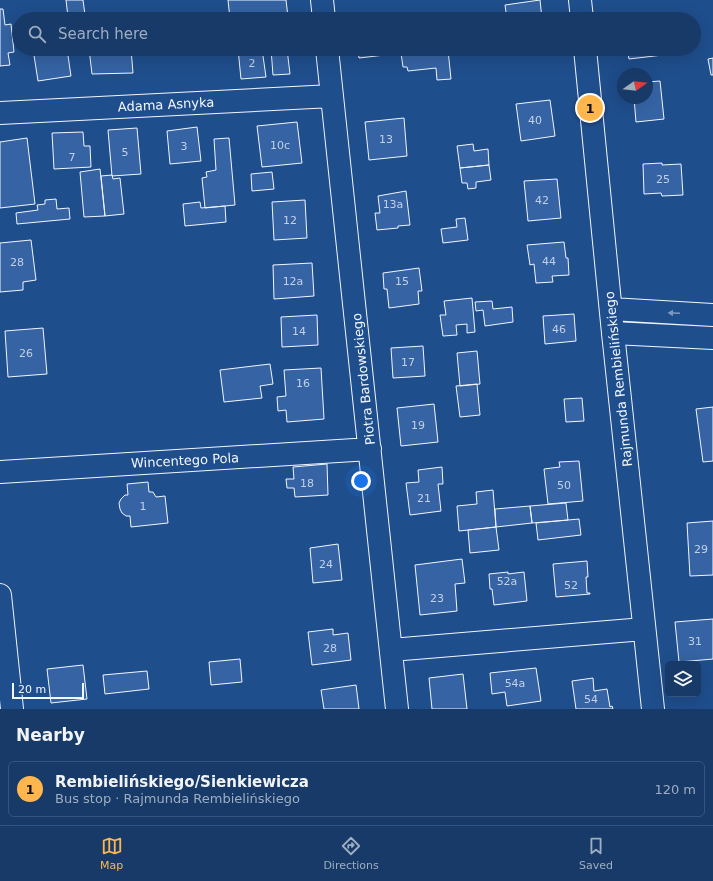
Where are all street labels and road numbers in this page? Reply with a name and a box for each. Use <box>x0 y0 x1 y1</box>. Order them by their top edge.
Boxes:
street label: Adama Asnyka <box>117 94 215 115</box>
street label: Rajmunda Rembielińskiego <box>602 290 635 467</box>
street label: Piotra Bardowskiego <box>349 312 378 446</box>
street label: Wincentego Pola <box>131 450 239 471</box>

